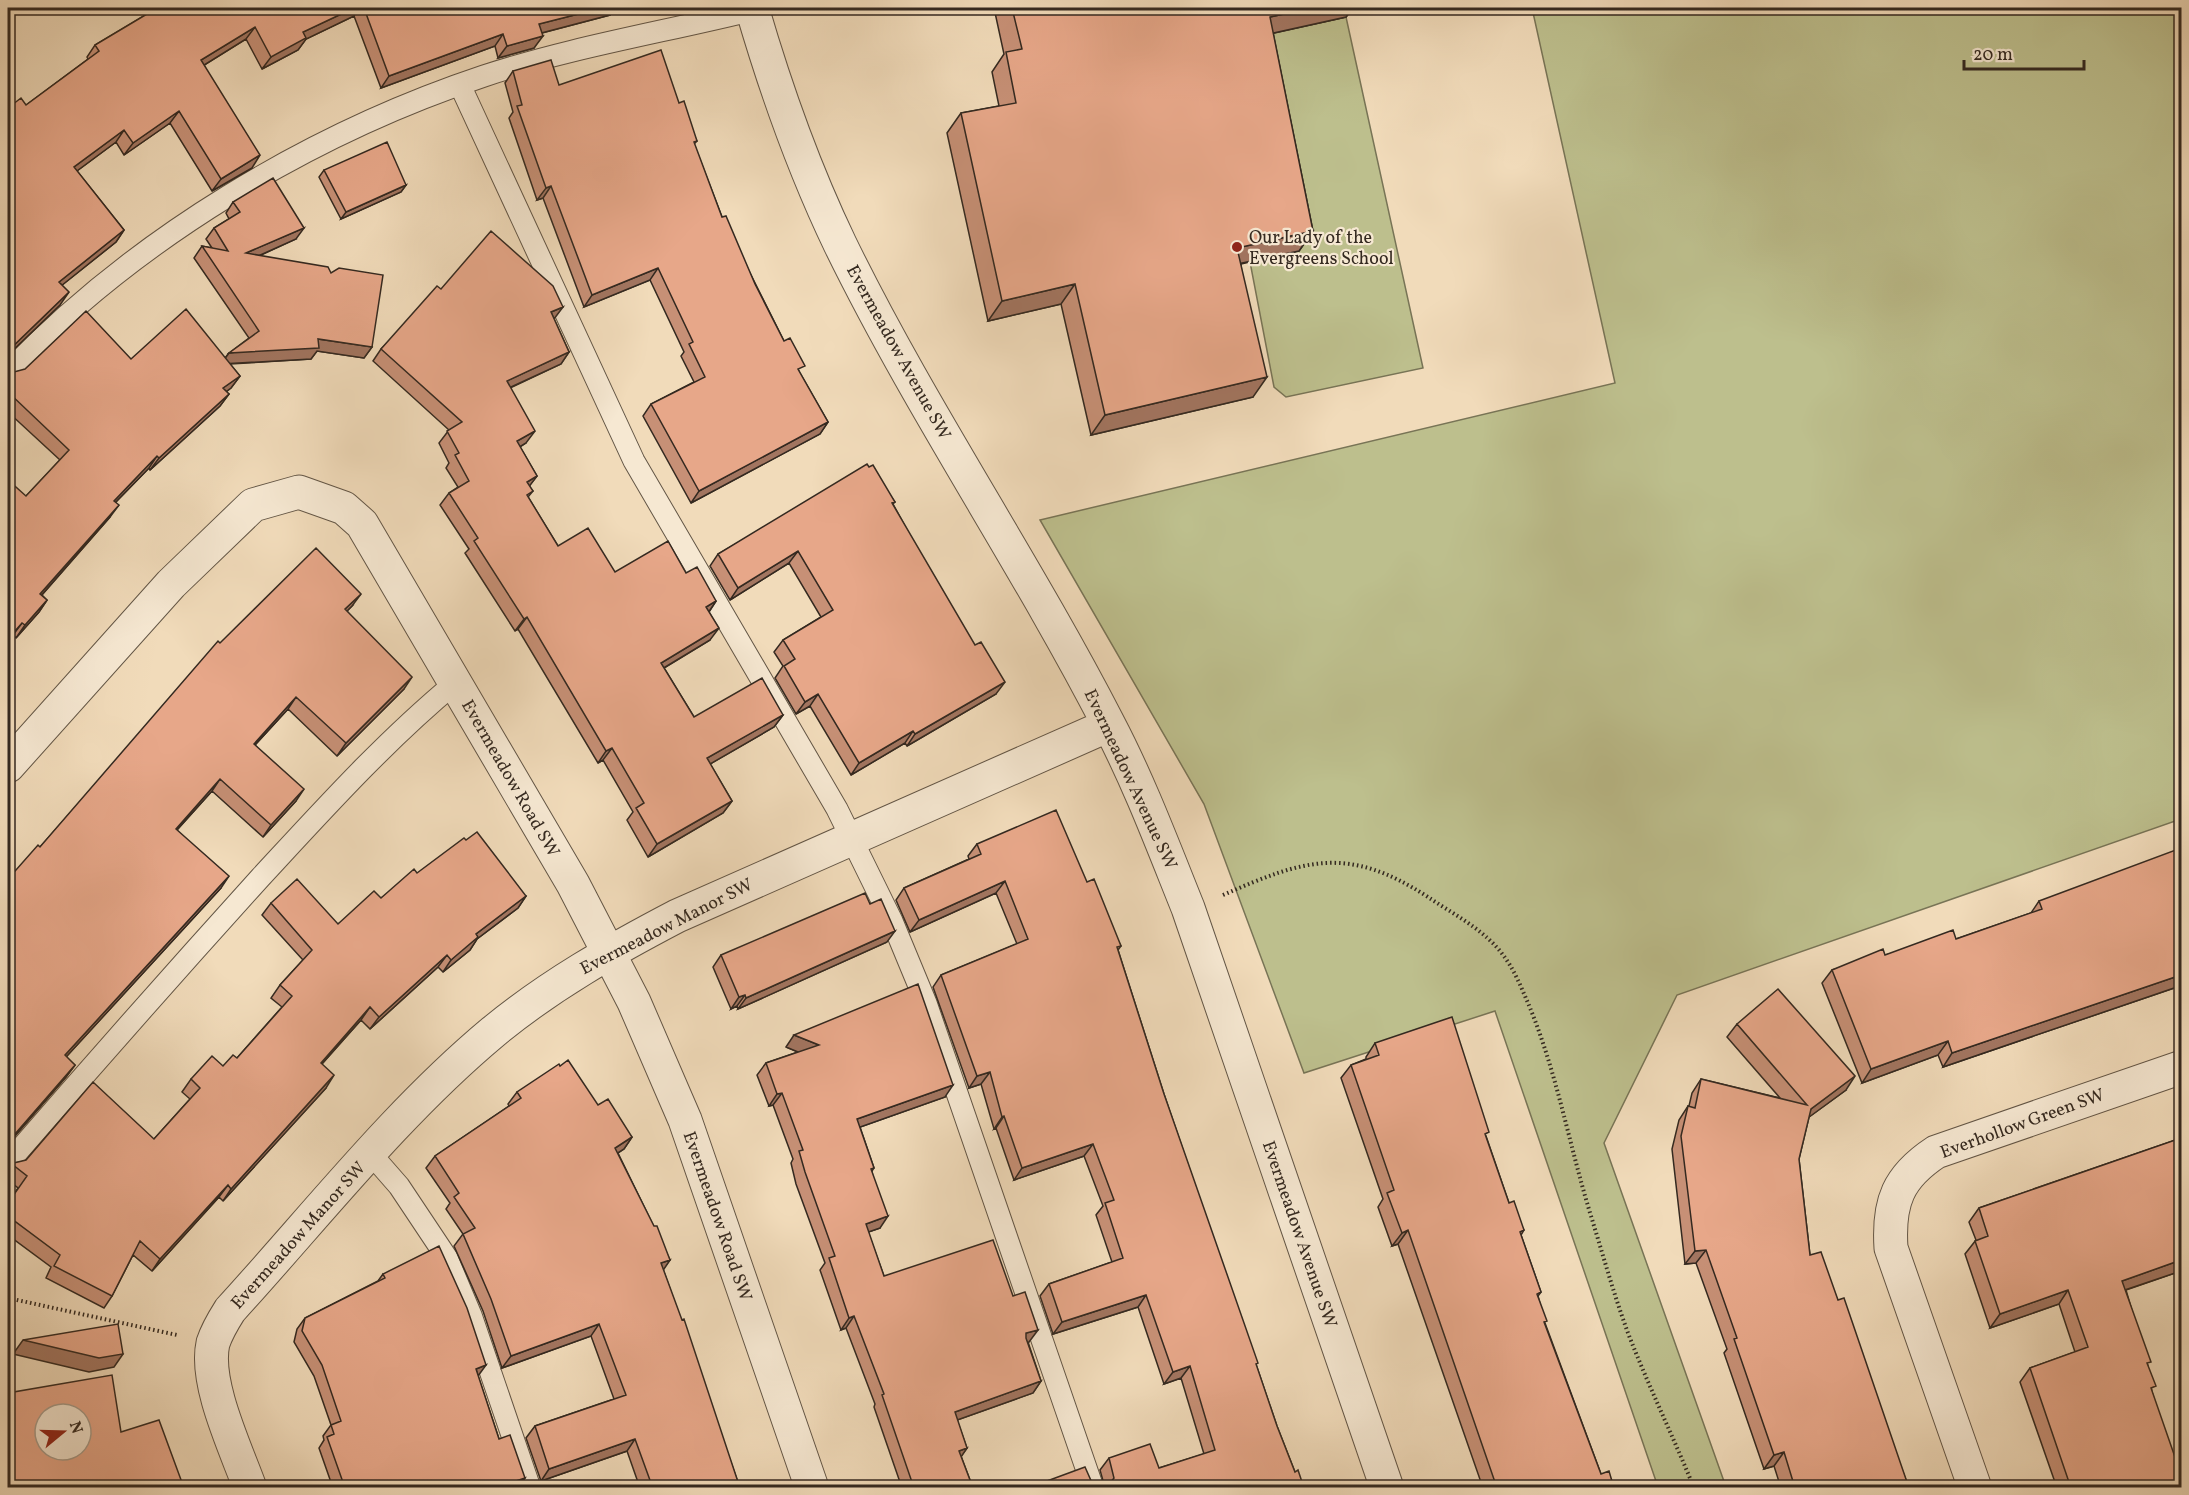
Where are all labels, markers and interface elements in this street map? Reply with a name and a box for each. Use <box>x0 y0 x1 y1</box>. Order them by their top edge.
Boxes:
scale bar <box>1964 33 2084 71</box>
text: 20 m <box>1973 43 2013 68</box>
place label: Our Lady of the Evergreens School <box>1249 226 1394 272</box>
marker: Our Lady of the Evergreens School <box>1230 240 1244 254</box>
street label: Evermeadow Avenue SW <box>839 261 956 445</box>
street label: Evermeadow Avenue SW <box>1077 685 1182 874</box>
street label: Evermeadow Road SW <box>454 695 565 862</box>
street label: Evermeadow Manor SW <box>576 873 757 982</box>
street label: Everhollow Green SW <box>1937 1083 2108 1166</box>
street label: Evermeadow Road SW <box>676 1128 757 1305</box>
street label: Evermeadow Avenue SW <box>1255 1138 1342 1331</box>
street label: Evermeadow Manor SW <box>226 1157 372 1315</box>
north arrow <box>33 1402 93 1462</box>
text: N <box>63 1419 88 1437</box>

